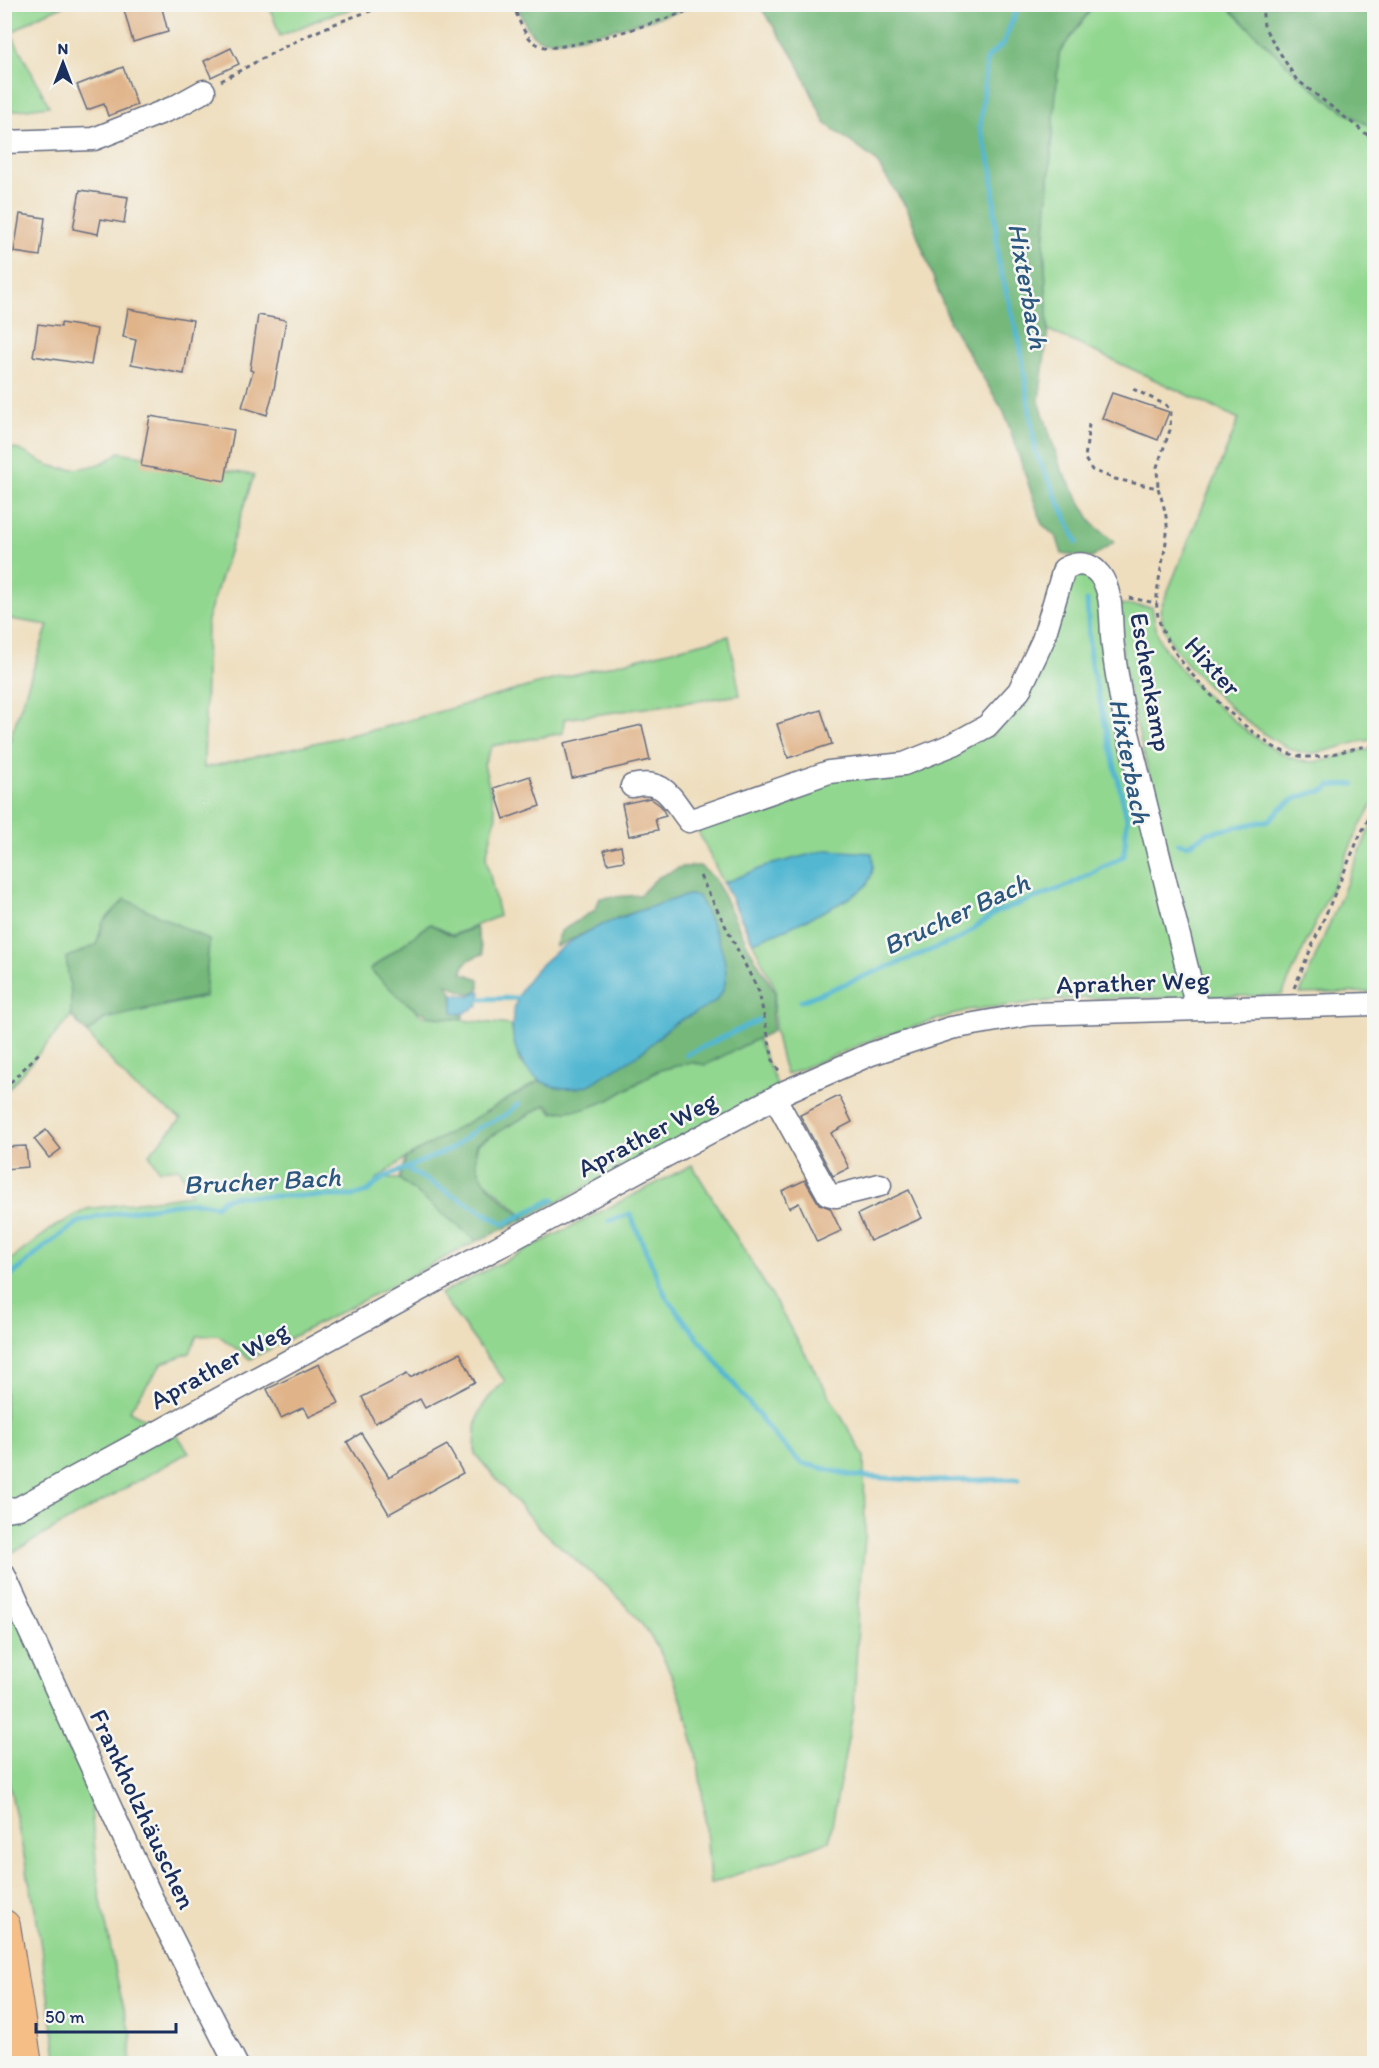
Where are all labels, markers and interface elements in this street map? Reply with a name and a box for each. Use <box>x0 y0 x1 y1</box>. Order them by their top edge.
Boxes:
north arrow <box>33 33 93 93</box>
text: N <box>58 39 68 58</box>
water label: Hixterbach <box>1001 220 1056 352</box>
street label: Eschenkamp <box>1123 610 1179 754</box>
street label: Hixter <box>1178 629 1249 703</box>
water label: Hixterbach <box>1102 695 1159 827</box>
water label: Brucher Bach <box>877 865 1035 962</box>
street label: Aprather Weg <box>1056 963 1211 1001</box>
street label: Aprather Weg <box>572 1084 723 1184</box>
water label: Brucher Bach <box>182 1160 342 1201</box>
street label: Aprather Weg <box>144 1313 295 1416</box>
street label: Frankholzhäuschen <box>83 1704 203 1914</box>
scale bar <box>36 1996 176 2034</box>
text: 50 m <box>45 2006 85 2028</box>

